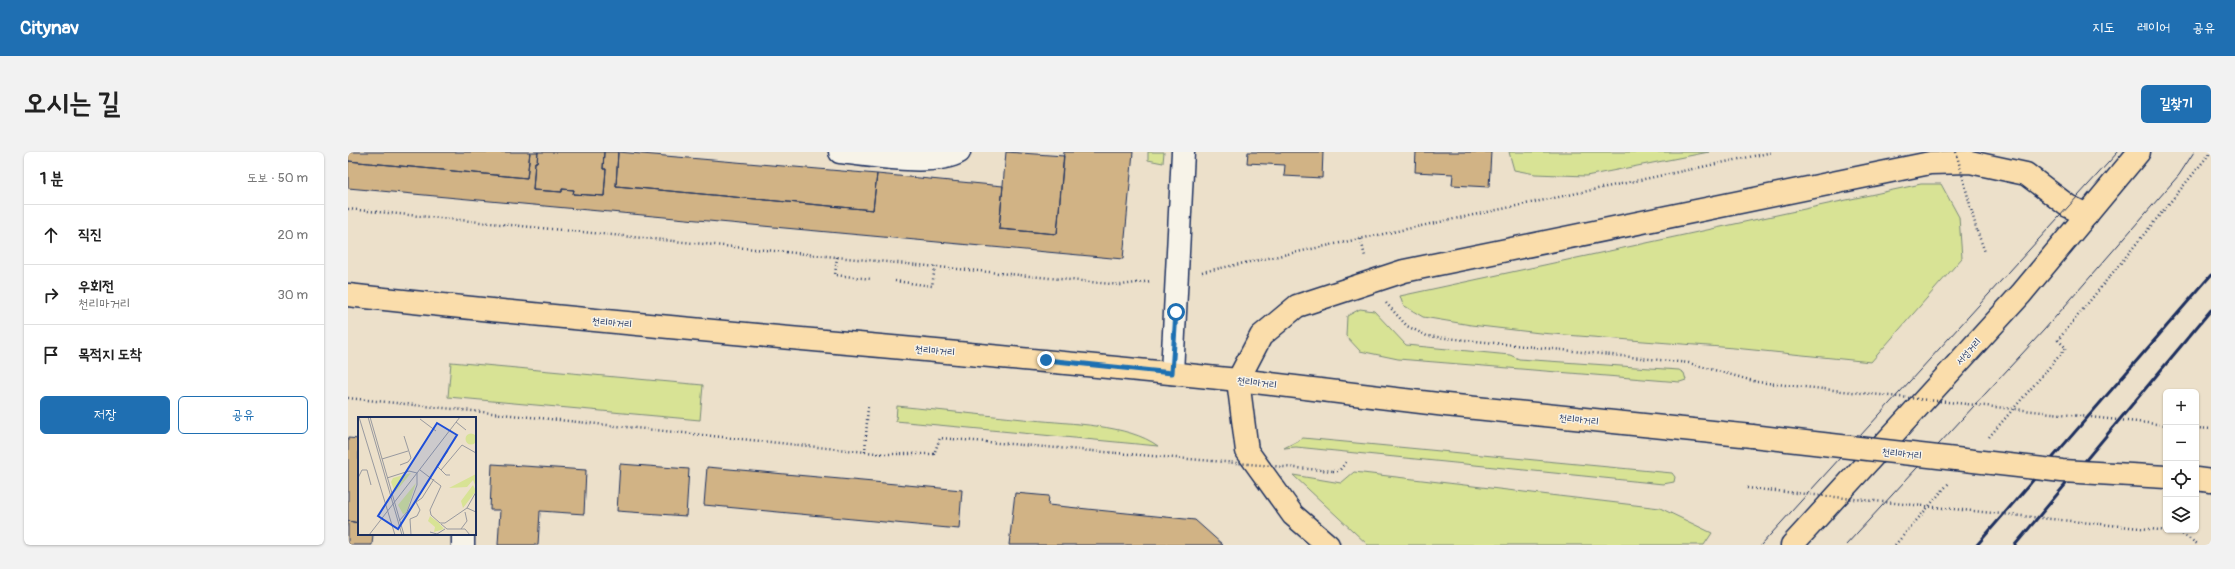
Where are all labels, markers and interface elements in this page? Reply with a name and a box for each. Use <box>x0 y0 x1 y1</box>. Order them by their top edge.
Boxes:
text: Citynav <box>20 16 79 40</box>
text: 지도 <box>2092 19 2115 36</box>
text: 레이어 <box>2137 19 2170 36</box>
text: 공유 <box>2192 19 2215 36</box>
button: 길찾기 <box>2141 85 2211 123</box>
text: 오시는 길 <box>24 86 120 121</box>
text: 1 분 <box>40 168 64 189</box>
text: 도보 · 50 m <box>247 170 308 186</box>
icon: ahead <box>40 224 62 246</box>
text: 직진 <box>78 225 102 244</box>
text: 20 m <box>277 227 308 243</box>
text: 우회전 <box>78 277 114 296</box>
icon: right <box>40 284 62 306</box>
text: 30 m <box>278 287 308 303</box>
text: 천리마거리 <box>78 296 130 312</box>
route start <box>1167 303 1185 321</box>
street label: 천리마거리 <box>591 315 632 331</box>
street label: 서성거리 <box>1954 336 1984 368</box>
street label: 천리마거리 <box>914 343 955 359</box>
icon: arrive <box>40 344 62 366</box>
text: 목적지 도착 <box>78 345 142 364</box>
route end <box>1037 351 1055 369</box>
street label: 천리마거리 <box>1236 375 1278 391</box>
map controls <box>2163 389 2199 533</box>
button: + <box>2163 389 2199 425</box>
button: 저장 <box>40 396 170 434</box>
button: 공유 <box>178 396 308 434</box>
street label: 천리마거리 <box>1558 412 1600 428</box>
inset map <box>358 417 476 535</box>
button: − <box>2163 425 2199 461</box>
street label: 천리마거리 <box>1881 446 1923 462</box>
button: locate <box>2163 461 2199 497</box>
button: layers <box>2163 497 2199 533</box>

